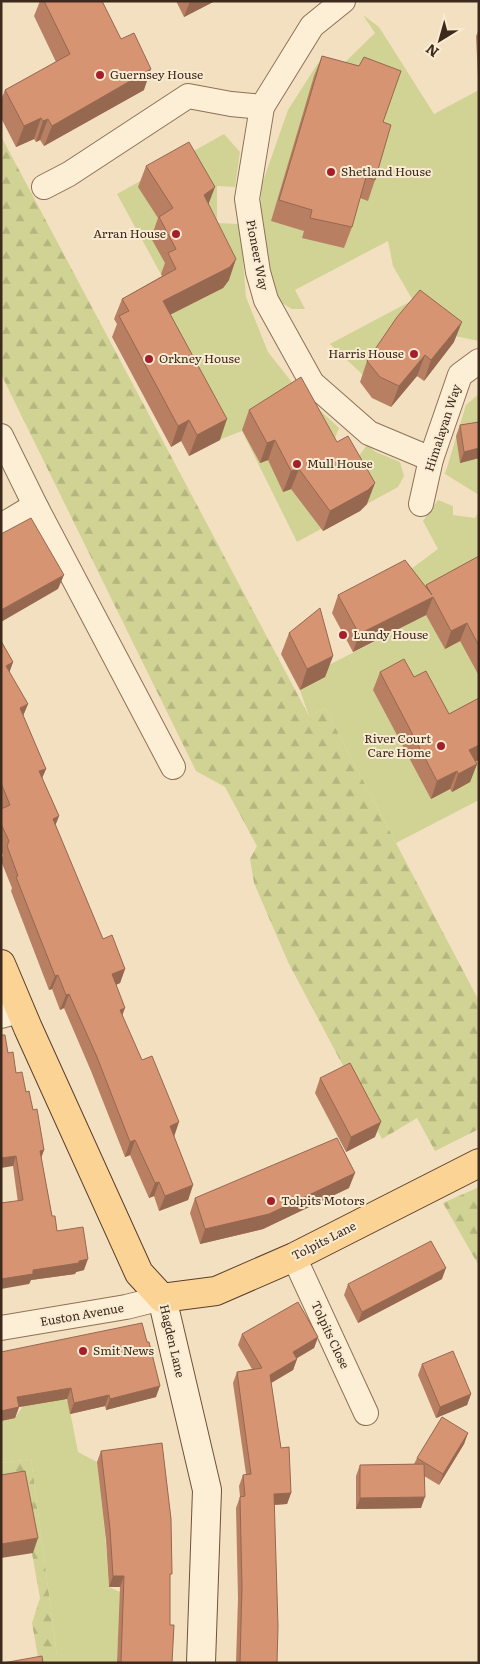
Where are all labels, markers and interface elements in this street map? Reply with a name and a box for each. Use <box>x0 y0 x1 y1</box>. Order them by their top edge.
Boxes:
north arrow <box>415 15 465 65</box>
text: N <box>421 40 442 63</box>
place label: Guernsey House <box>110 65 203 83</box>
marker: Guernsey House <box>94 69 106 81</box>
place label: Shetland House <box>341 162 431 180</box>
marker: Shetland House <box>325 166 337 178</box>
street label: Pioneer Way <box>242 218 274 292</box>
place label: Arran House <box>93 224 166 242</box>
marker: Arran House <box>170 228 182 240</box>
place label: Harris House <box>328 344 404 362</box>
marker: Harris House <box>408 348 420 360</box>
place label: Orkney House <box>159 349 240 367</box>
marker: Orkney House <box>143 353 155 365</box>
street label: Himalayan Way <box>419 382 465 474</box>
place label: Mull House <box>307 454 373 472</box>
marker: Mull House <box>291 458 303 470</box>
place label: Lundy House <box>353 625 428 643</box>
marker: Lundy House <box>337 629 349 641</box>
place label: River Court Care Home <box>364 729 431 761</box>
marker: River Court Care Home <box>435 740 447 752</box>
place label: Tolpits Motors <box>281 1191 365 1209</box>
marker: Tolpits Motors <box>265 1195 277 1207</box>
street label: Tolpits Lane <box>288 1216 359 1264</box>
street label: Euston Avenue <box>39 1298 125 1330</box>
street label: Tolpits Close <box>307 1298 354 1371</box>
street label: Hagden Lane <box>156 1302 190 1379</box>
place label: Smit News <box>93 1341 155 1359</box>
marker: Smit News <box>77 1345 89 1357</box>

